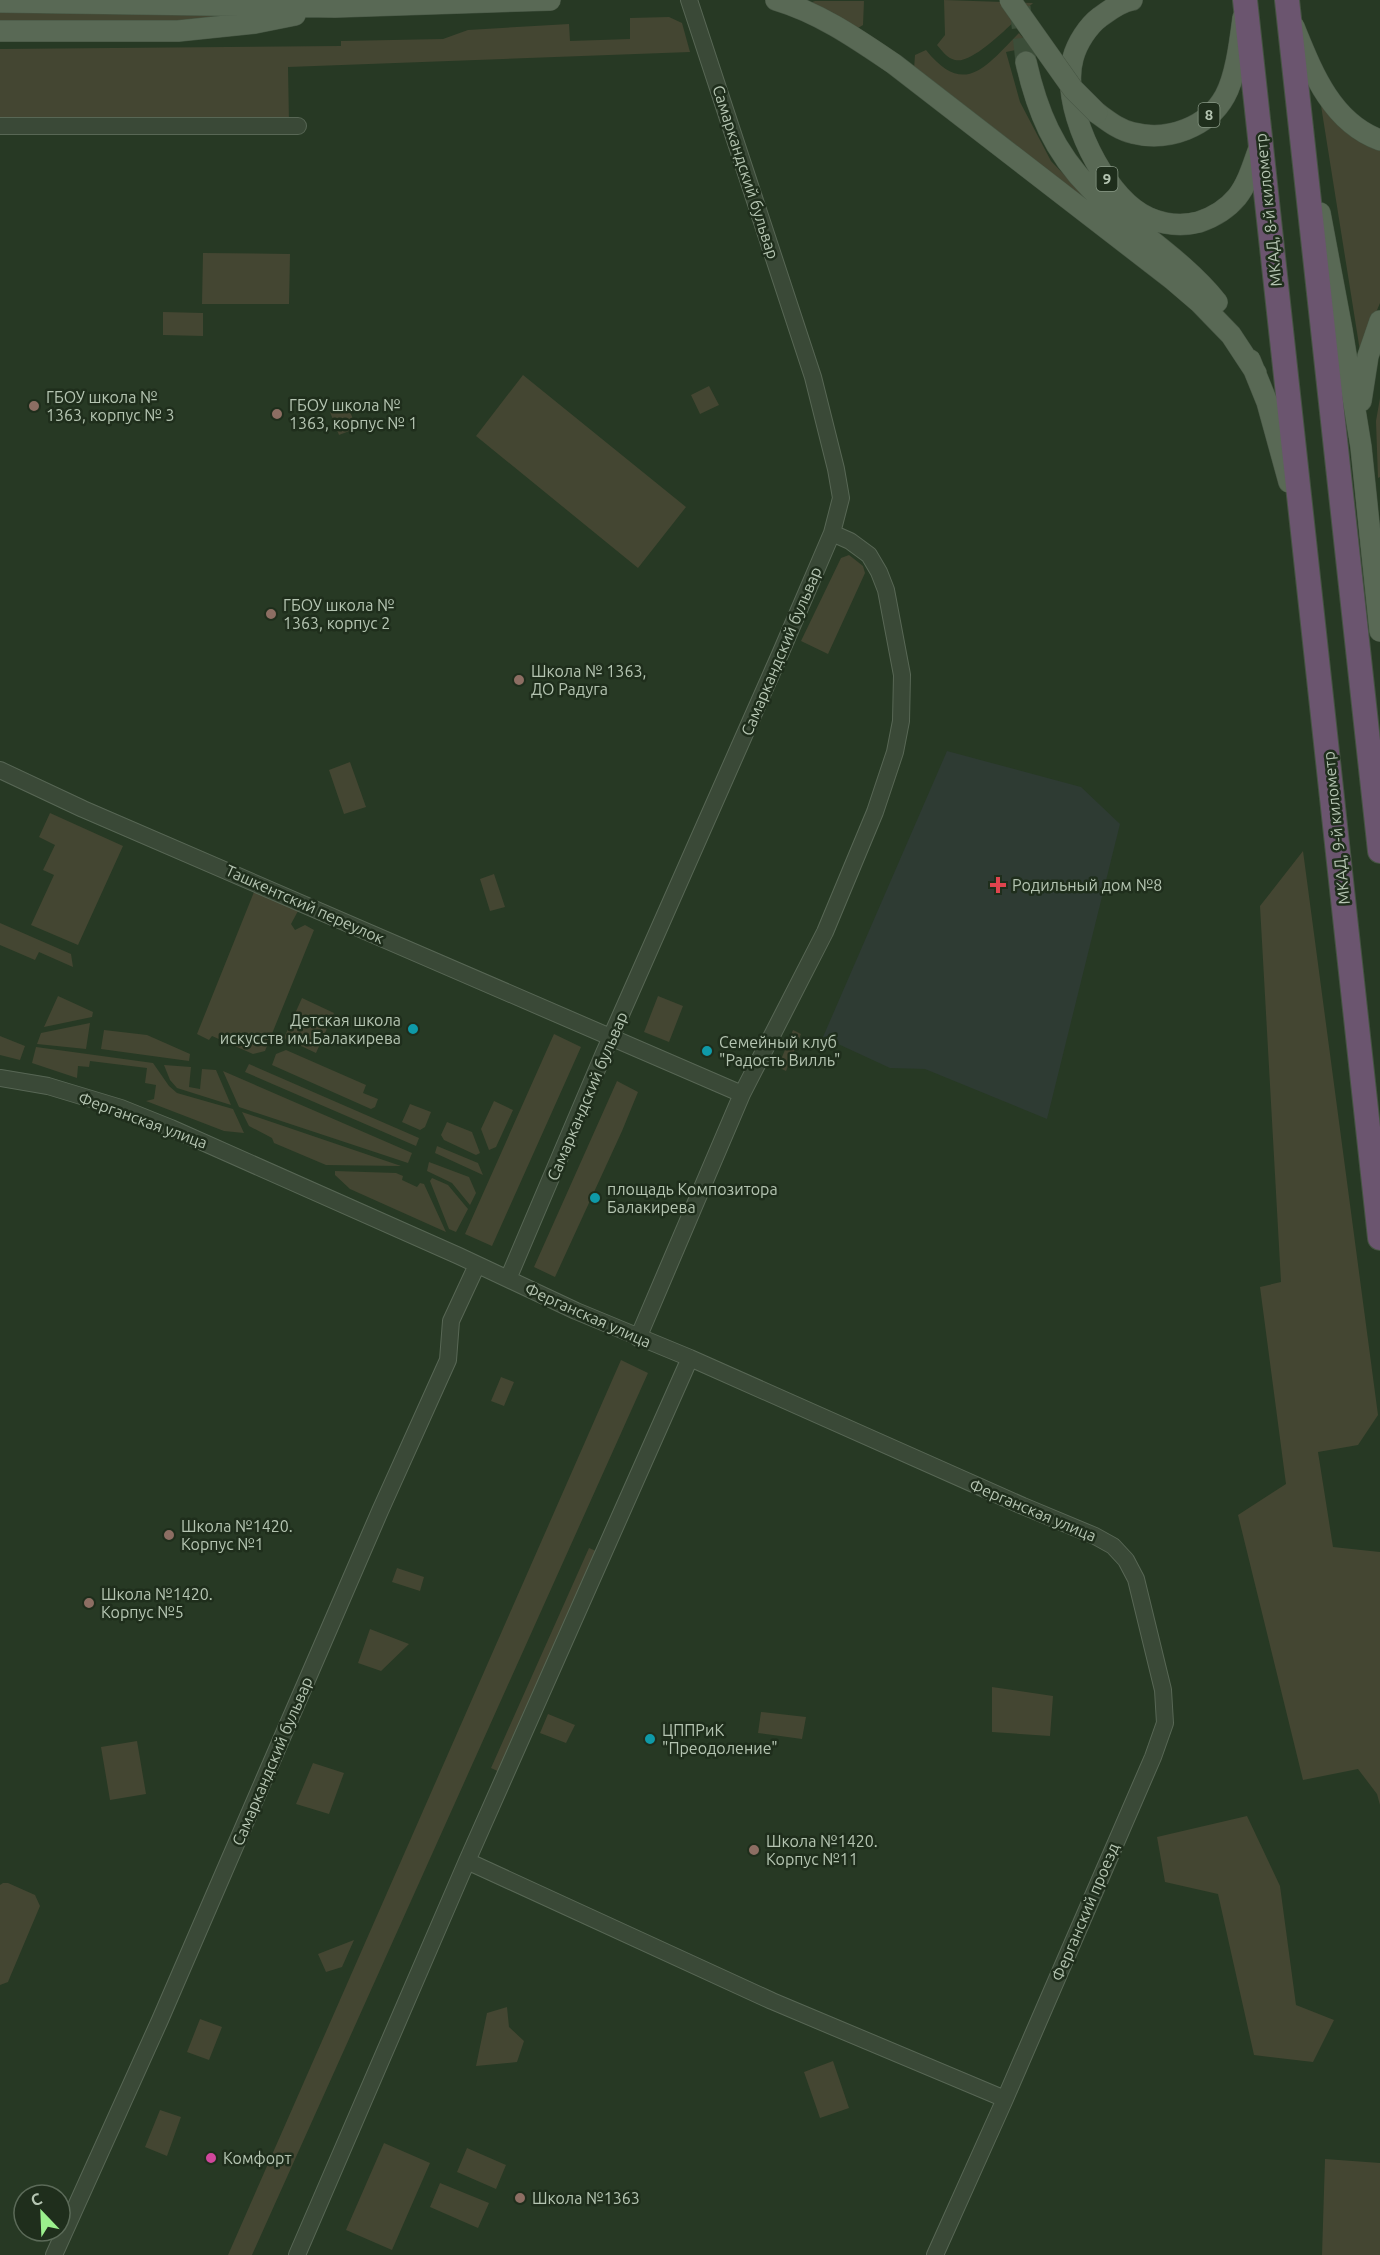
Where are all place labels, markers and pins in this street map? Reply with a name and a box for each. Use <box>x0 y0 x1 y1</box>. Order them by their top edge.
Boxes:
place label: ГБОУ школа № 1363, корпус № 3 <box>46 388 175 424</box>
place label: ГБОУ школа № 1363, корпус № 1 <box>289 396 418 432</box>
marker: ГБОУ школа № 1363, корпус № 3 <box>27 399 41 413</box>
marker: ГБОУ школа № 1363, корпус № 1 <box>270 407 284 421</box>
place label: ГБОУ школа № 1363, корпус 2 <box>283 596 395 632</box>
marker: ГБОУ школа № 1363, корпус 2 <box>264 607 278 621</box>
place label: Школа № 1363, ДО Радуга <box>531 662 646 698</box>
marker: Школа № 1363, ДО Радуга <box>512 673 526 687</box>
marker: Родильный дом №8 <box>989 876 1007 894</box>
place label: Родильный дом №8 <box>1012 876 1162 894</box>
place label: Детская школа искусств им.Балакирева <box>220 1011 401 1047</box>
marker: Детская школа искусств им.Балакирева <box>406 1022 420 1036</box>
place label: Семейный клуб "Радость Вилль" <box>719 1033 840 1069</box>
marker: Семейный клуб "Радость Вилль" <box>700 1044 714 1058</box>
place label: площадь Композитора Балакирева <box>607 1180 778 1216</box>
marker: площадь Композитора Балакирева <box>588 1191 602 1205</box>
place label: Школа №1420. Корпус №1 <box>181 1517 293 1553</box>
marker: Школа №1420. Корпус №1 <box>162 1528 176 1542</box>
place label: Школа №1420. Корпус №5 <box>101 1585 213 1621</box>
marker: Школа №1420. Корпус №5 <box>82 1596 96 1610</box>
place label: ЦППРиК "Преодоление" <box>662 1721 778 1757</box>
marker: ЦППРиК "Преодоление" <box>643 1732 657 1746</box>
place label: Школа №1420. Корпус №11 <box>766 1832 878 1868</box>
marker: Школа №1420. Корпус №11 <box>747 1843 761 1857</box>
place label: Комфорт <box>223 2149 292 2167</box>
marker: Комфорт <box>204 2151 218 2165</box>
place label: Школа №1363 <box>532 2189 640 2207</box>
marker: Школа №1363 <box>513 2191 527 2205</box>

